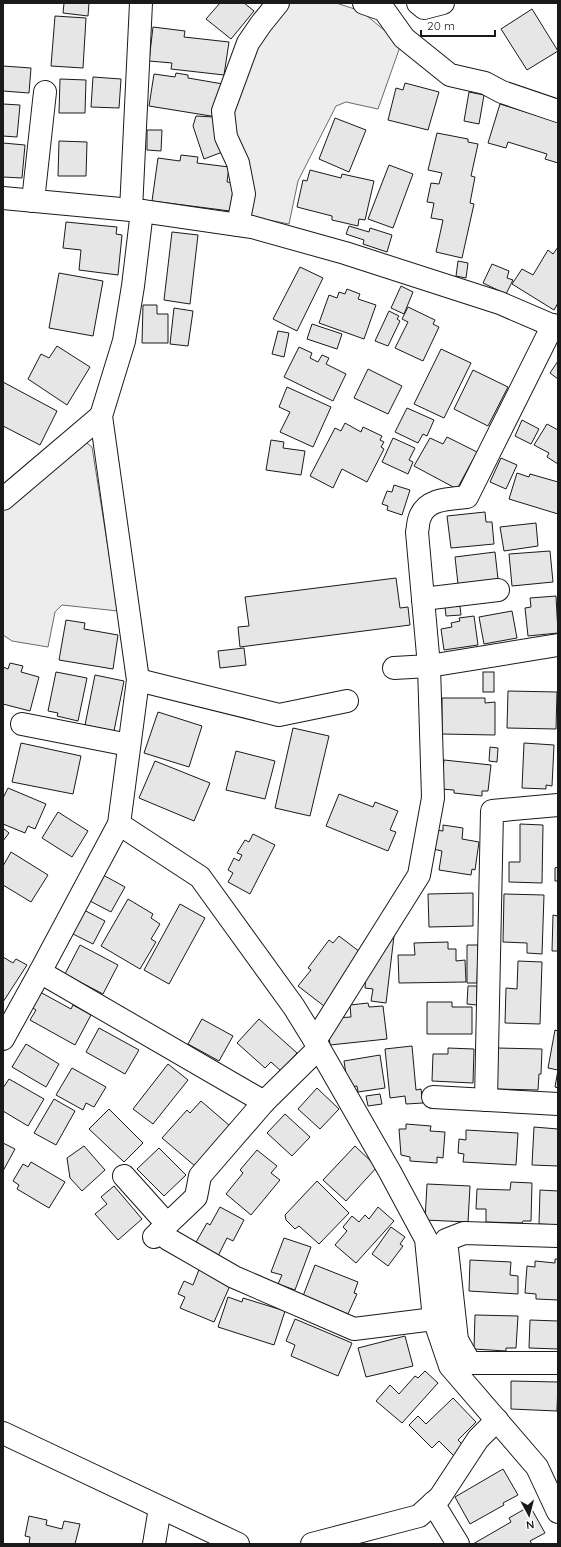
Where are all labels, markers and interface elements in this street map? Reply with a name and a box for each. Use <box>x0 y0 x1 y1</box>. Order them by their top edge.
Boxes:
scale bar <box>421 12 495 38</box>
text: 20 m <box>427 18 455 33</box>
north arrow <box>509 1495 549 1535</box>
text: N <box>525 1517 535 1532</box>

